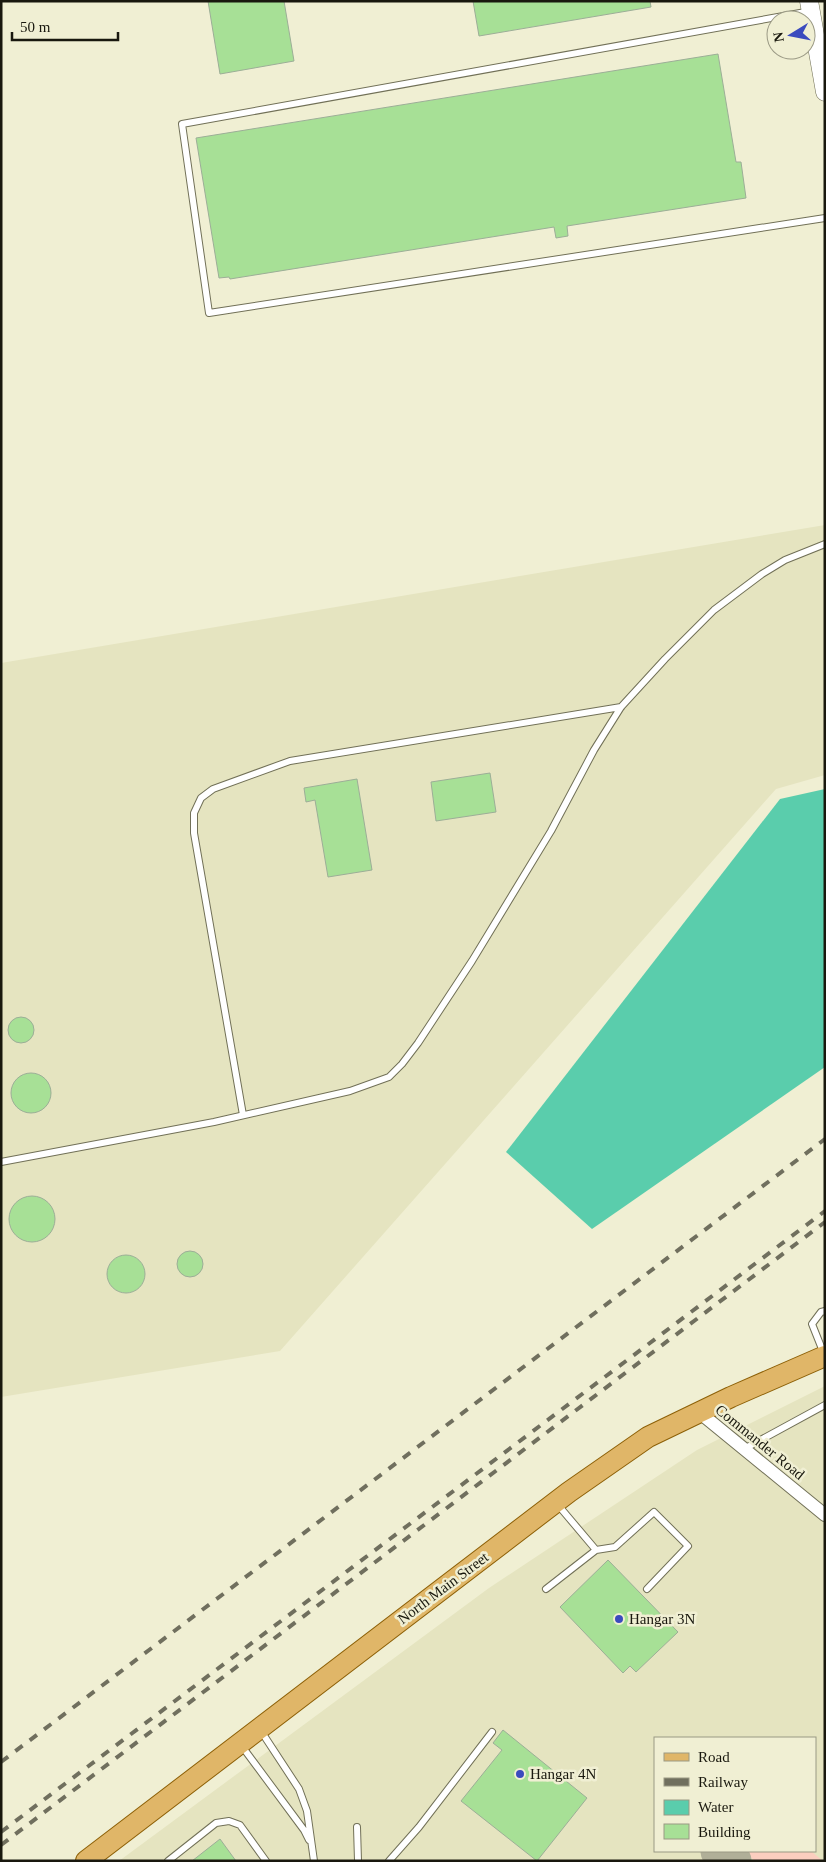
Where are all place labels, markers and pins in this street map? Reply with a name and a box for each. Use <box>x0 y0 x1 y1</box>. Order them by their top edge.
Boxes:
place label: Hangar 3N <box>629 1611 695 1627</box>
marker: Hangar 3N <box>613 1613 625 1625</box>
place label: Hangar 4N <box>530 1766 596 1782</box>
marker: Hangar 4N <box>514 1768 526 1780</box>

